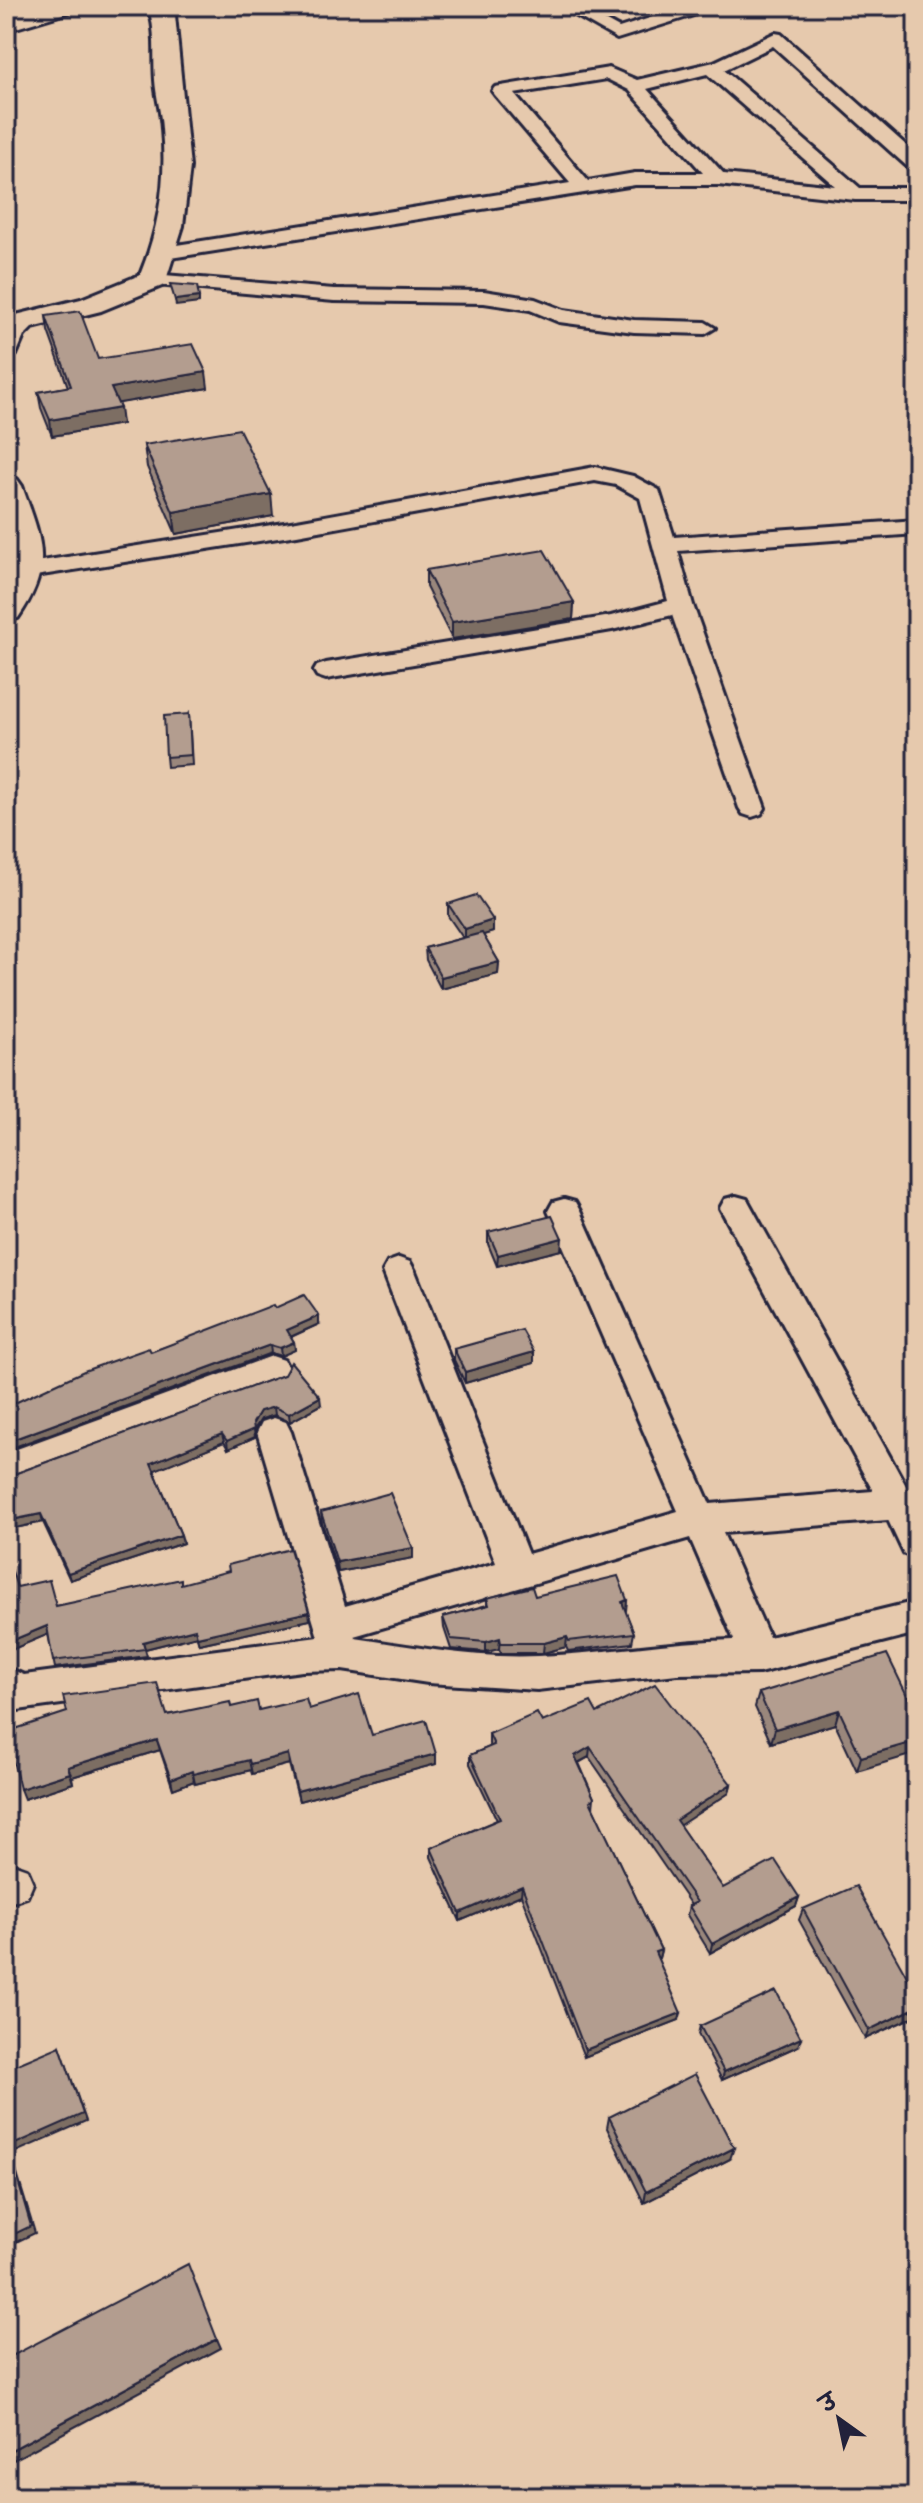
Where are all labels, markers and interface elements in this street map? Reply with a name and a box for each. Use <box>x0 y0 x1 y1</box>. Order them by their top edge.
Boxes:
north arrow <box>799 2379 879 2459</box>
text: उ <box>813 2386 847 2423</box>

